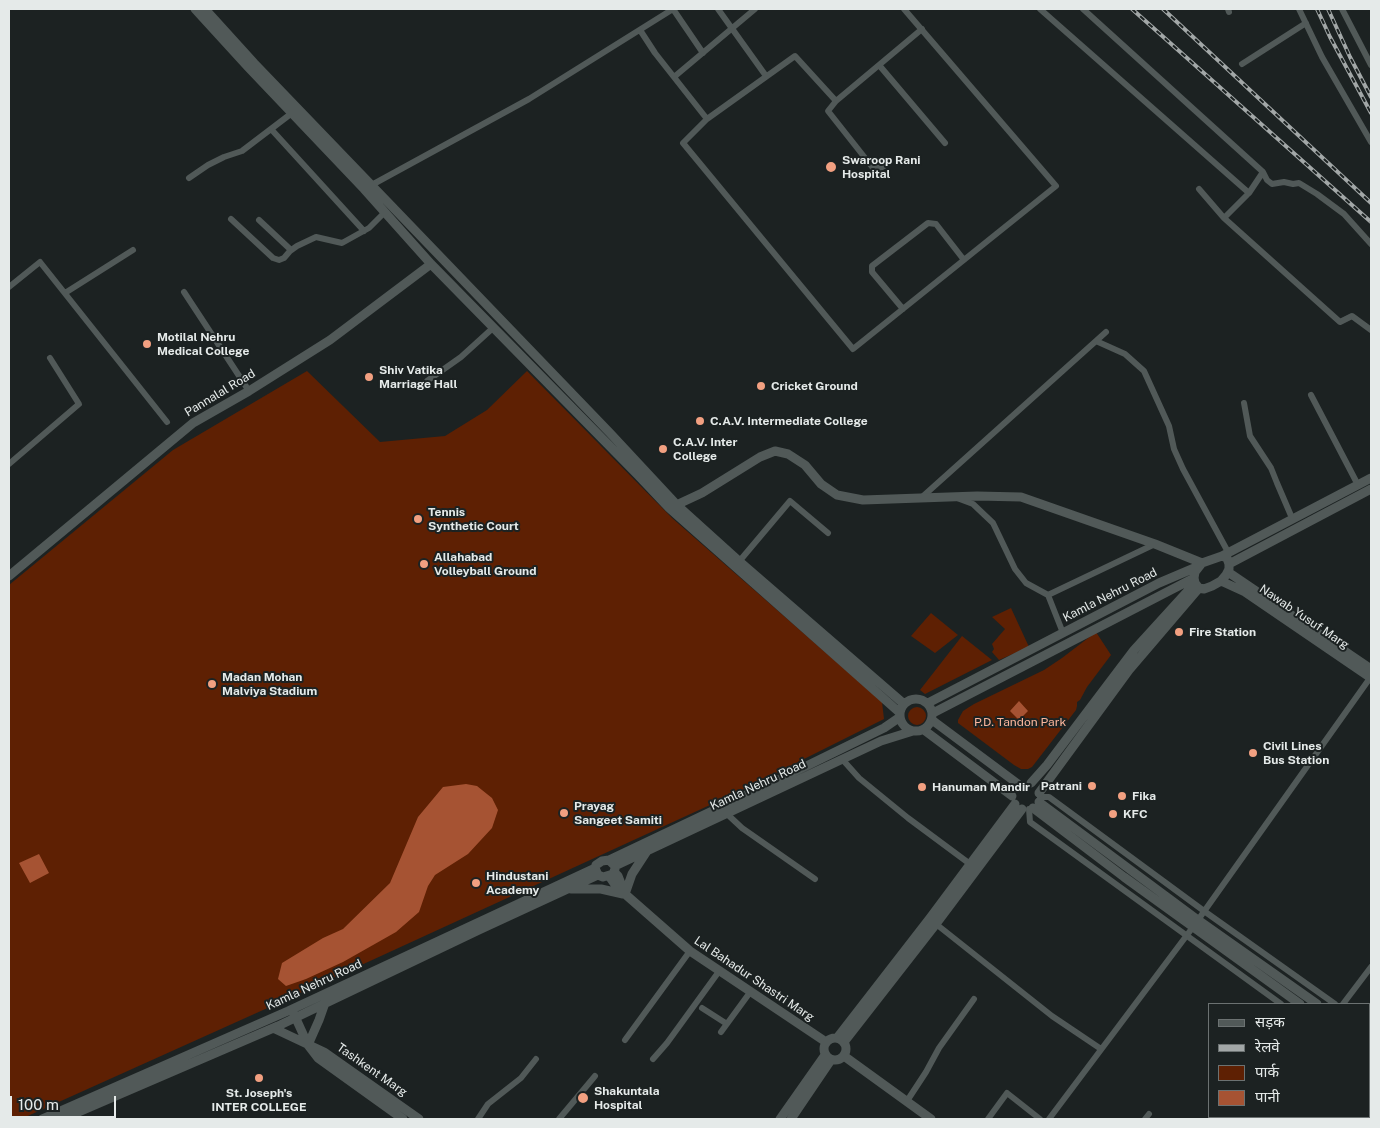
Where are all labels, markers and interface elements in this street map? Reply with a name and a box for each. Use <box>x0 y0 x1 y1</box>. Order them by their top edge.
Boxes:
place label: Swaroop Rani Hospital <box>842 153 920 181</box>
marker: Swaroop Rani Hospital <box>824 160 838 174</box>
place label: Motilal Nehru Medical College <box>157 330 249 358</box>
marker: Motilal Nehru Medical College <box>141 338 153 350</box>
place label: Shiv Vatika Marriage Hall <box>379 363 457 391</box>
street label: Pannalal Road <box>182 366 258 420</box>
marker: Shiv Vatika Marriage Hall <box>363 371 375 383</box>
place label: Cricket Ground <box>771 379 858 393</box>
marker: Cricket Ground <box>755 380 767 392</box>
place label: C.A.V. Intermediate College <box>710 414 868 428</box>
marker: C.A.V. Intermediate College <box>694 415 706 427</box>
place label: C.A.V. Inter College <box>673 435 737 463</box>
marker: C.A.V. Inter College <box>657 443 669 455</box>
place label: Tennis Synthetic Court <box>428 505 519 533</box>
marker: Tennis Synthetic Court <box>412 513 424 525</box>
place label: Allahabad Volleyball Ground <box>434 550 537 578</box>
marker: Allahabad Volleyball Ground <box>418 558 430 570</box>
street label: Kamla Nehru Road <box>1060 565 1160 625</box>
street label: Nawab Yusuf Marg <box>1256 582 1352 652</box>
place label: Fire Station <box>1189 625 1256 639</box>
marker: Fire Station <box>1173 626 1185 638</box>
place label: Madan Mohan Malviya Stadium <box>222 670 317 698</box>
marker: Madan Mohan Malviya Stadium <box>206 678 218 690</box>
park label: P.D. Tandon Park <box>974 715 1066 729</box>
place label: Civil Lines Bus Station <box>1263 739 1329 767</box>
marker: Civil Lines Bus Station <box>1247 747 1259 759</box>
street label: Kamla Nehru Road <box>708 757 808 813</box>
place label: Patrani <box>1041 779 1082 793</box>
place label: Hanuman Mandir <box>932 780 1030 794</box>
marker: Patrani <box>1086 780 1098 792</box>
marker: Hanuman Mandir <box>916 781 928 793</box>
place label: Fika <box>1132 789 1156 803</box>
marker: Fika <box>1116 790 1128 802</box>
place label: Prayag Sangeet Samiti <box>574 799 662 827</box>
marker: Prayag Sangeet Samiti <box>558 807 570 819</box>
place label: KFC <box>1123 807 1148 821</box>
marker: KFC <box>1107 808 1119 820</box>
place label: Hindustani Academy <box>486 869 548 897</box>
marker: Hindustani Academy <box>470 877 482 889</box>
street label: Lal Bahadur Shastri Marg <box>691 933 817 1025</box>
street label: Kamla Nehru Road <box>264 957 364 1013</box>
legend <box>1208 1003 1370 1118</box>
text: सड़क <box>1255 1013 1285 1030</box>
text: रेलवे <box>1255 1038 1280 1055</box>
street label: Tashkent Marg <box>334 1040 410 1100</box>
text: पार्क <box>1255 1063 1279 1080</box>
marker: St. Joseph's INTER COLLEGE <box>253 1072 265 1084</box>
place label: Shakuntala Hospital <box>594 1084 660 1112</box>
scale bar <box>12 1086 119 1118</box>
place label: St. Joseph's INTER COLLEGE <box>211 1086 307 1114</box>
text: पानी <box>1255 1088 1280 1105</box>
marker: Shakuntala Hospital <box>576 1091 590 1105</box>
text: 100 m <box>18 1096 59 1113</box>

